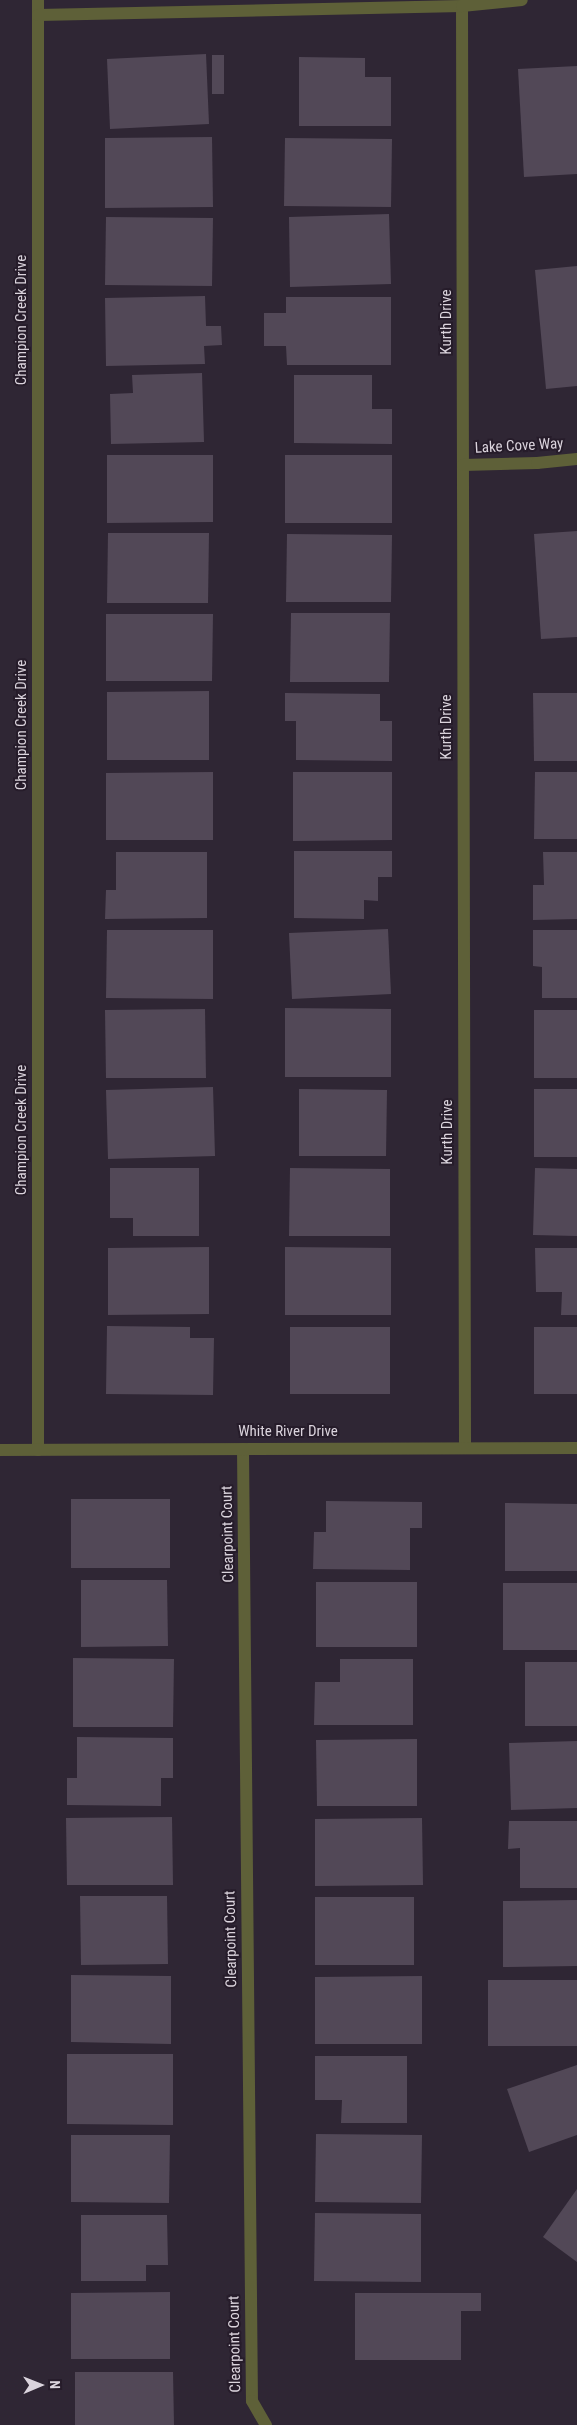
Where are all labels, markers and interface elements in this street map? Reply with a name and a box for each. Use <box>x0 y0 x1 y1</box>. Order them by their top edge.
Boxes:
street label: Champion Creek Drive <box>13 255 31 385</box>
street label: Kurth Drive <box>438 289 456 355</box>
street label: Lake Cove Way <box>474 435 564 457</box>
street label: Champion Creek Drive <box>13 660 31 790</box>
street label: Kurth Drive <box>438 694 456 760</box>
street label: Champion Creek Drive <box>13 1065 31 1195</box>
street label: Kurth Drive <box>439 1099 457 1165</box>
street label: White River Drive <box>238 1423 338 1441</box>
street label: Clearpoint Court <box>218 1485 238 1583</box>
street label: Clearpoint Court <box>221 1890 241 1988</box>
street label: Clearpoint Court <box>225 2295 245 2393</box>
north arrow <box>15 2360 65 2410</box>
text: N <box>47 2380 63 2389</box>

